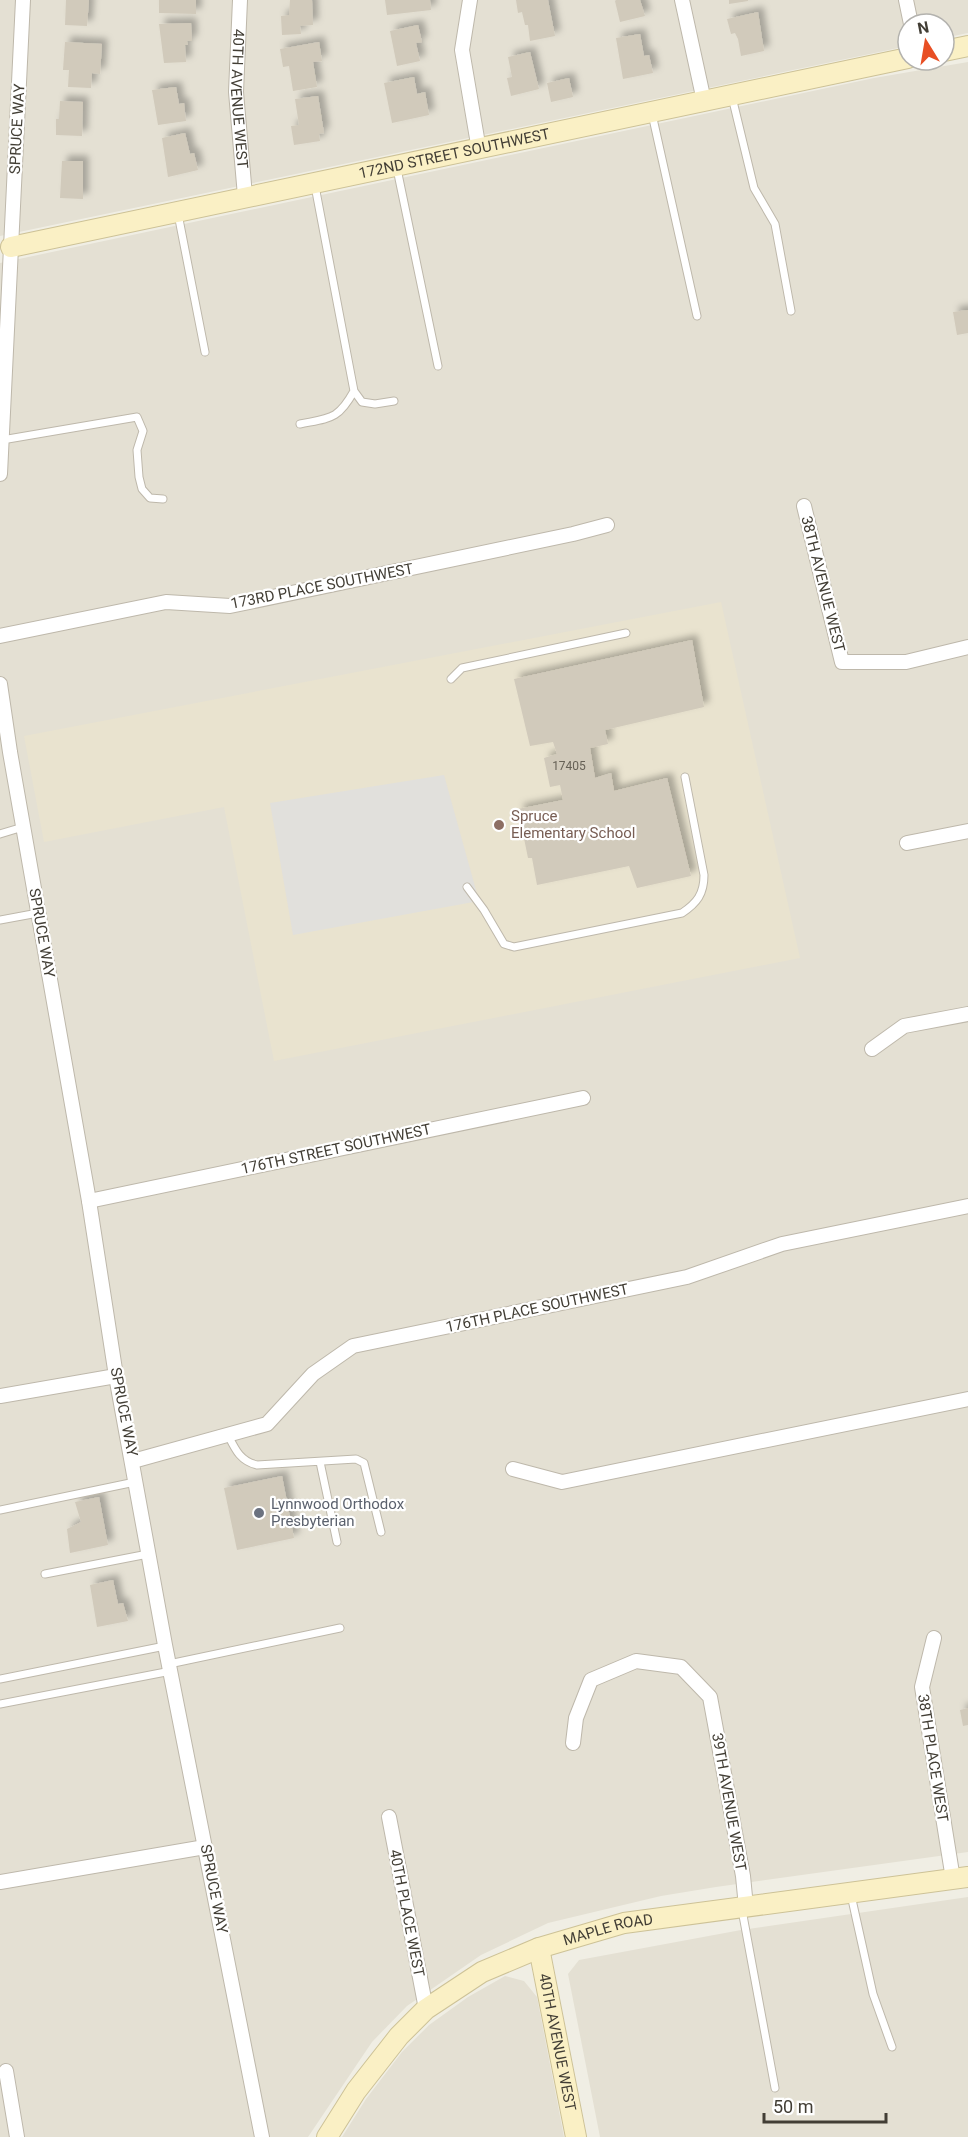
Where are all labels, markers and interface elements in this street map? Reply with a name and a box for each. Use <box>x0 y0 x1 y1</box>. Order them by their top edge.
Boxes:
north arrow <box>896 12 956 72</box>
text: N <box>916 17 931 38</box>
street label: 40TH AVENUE WEST <box>227 29 252 169</box>
street label: SPRUCE WAY <box>6 83 28 175</box>
street label: 172ND STREET SOUTHWEST <box>357 125 551 182</box>
street label: 38TH AVENUE WEST <box>797 514 849 654</box>
street label: 173RD PLACE SOUTHWEST <box>229 559 415 613</box>
house number: 17405 <box>552 759 586 773</box>
place label: Spruce Elementary School <box>511 807 635 842</box>
marker: Spruce Elementary School <box>492 818 506 832</box>
street label: SPRUCE WAY <box>25 887 59 979</box>
street label: 176TH STREET SOUTHWEST <box>239 1120 433 1178</box>
street label: 176TH PLACE SOUTHWEST <box>444 1280 630 1336</box>
street label: SPRUCE WAY <box>107 1366 141 1458</box>
place label: Lynnwood Orthodox Presbyterian <box>271 1495 405 1530</box>
marker: Lynnwood Orthodox Presbyterian <box>252 1506 266 1520</box>
street label: 38TH PLACE WEST <box>914 1693 952 1823</box>
street label: 39TH AVENUE WEST <box>708 1732 750 1872</box>
street label: SPRUCE WAY <box>197 1843 231 1935</box>
street label: 40TH PLACE WEST <box>386 1848 428 1978</box>
street label: MAPLE ROAD <box>561 1910 654 1949</box>
street label: 40TH AVENUE WEST <box>535 1972 580 2113</box>
scale bar <box>764 2086 886 2124</box>
text: 50 m <box>773 2096 813 2117</box>

